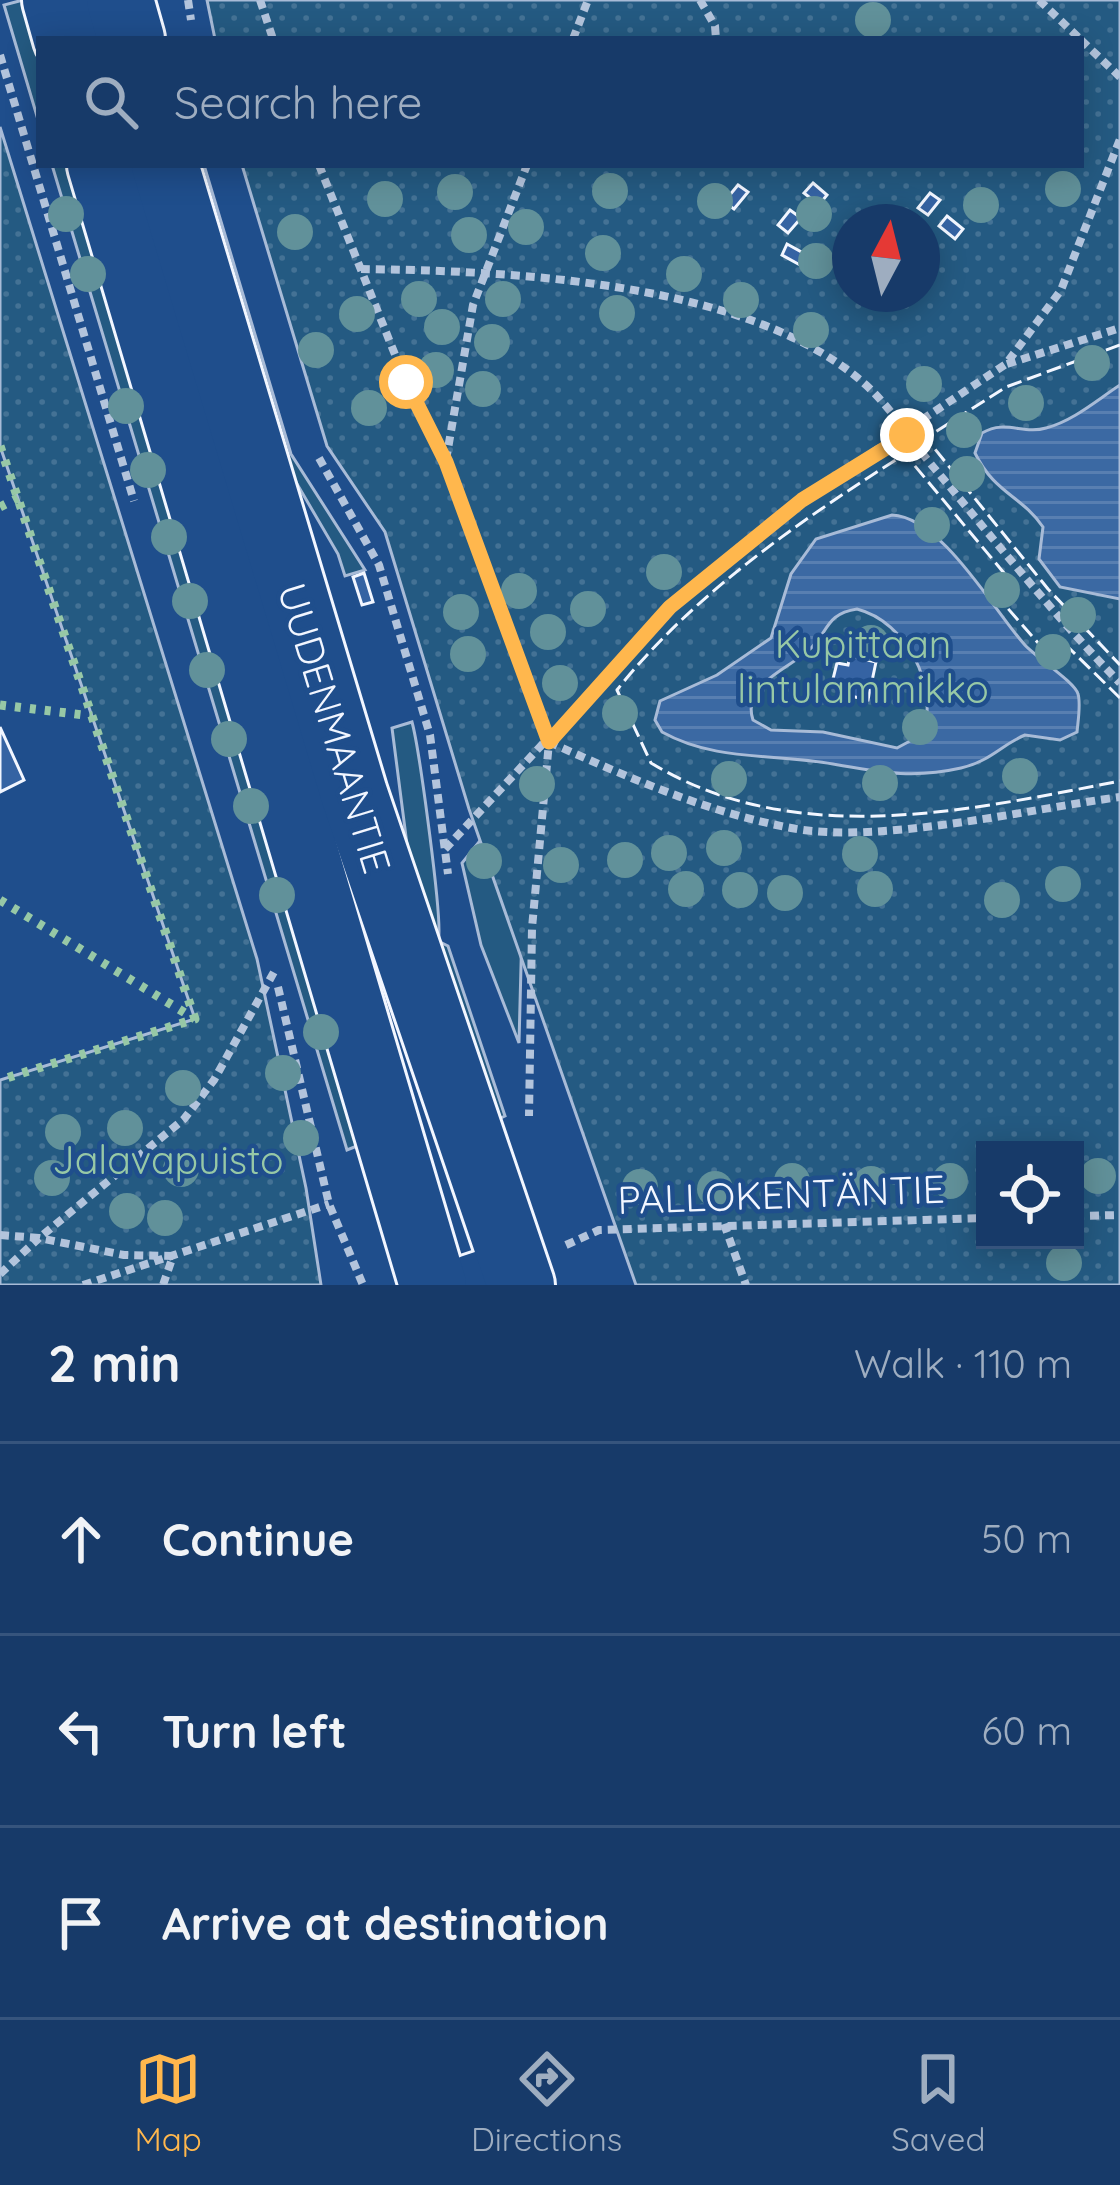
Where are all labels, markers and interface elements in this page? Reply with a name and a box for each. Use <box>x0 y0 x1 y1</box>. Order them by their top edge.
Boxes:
search box <box>36 36 1084 168</box>
icon: search <box>78 69 144 135</box>
text: Search here <box>174 74 422 130</box>
north arrow <box>832 204 940 312</box>
route start <box>379 355 433 409</box>
route end <box>880 408 934 462</box>
street label: UUDENMAANTIE <box>268 577 402 879</box>
park label: Kupittaan lintulammikko <box>737 619 989 713</box>
park label: Jalavapuisto <box>52 1135 284 1184</box>
map controls <box>976 1141 1084 1249</box>
button: locate <box>976 1141 1084 1249</box>
street label: PALLOKENTÄNTIE <box>617 1164 945 1224</box>
text: 2 min <box>48 1331 181 1395</box>
text: Walk · 110 m <box>854 1339 1072 1388</box>
icon: ahead <box>48 1506 114 1572</box>
text: Continue <box>162 1511 354 1567</box>
text: 50 m <box>981 1514 1072 1563</box>
icon: left <box>48 1698 114 1764</box>
text: Turn left <box>162 1703 347 1759</box>
text: 60 m <box>982 1706 1072 1755</box>
icon: arrive <box>48 1890 114 1956</box>
text: Arrive at destination <box>162 1895 608 1951</box>
tab: Map <box>135 2046 202 2159</box>
tab: Directions <box>471 2046 622 2159</box>
tab: Saved <box>891 2046 985 2159</box>

